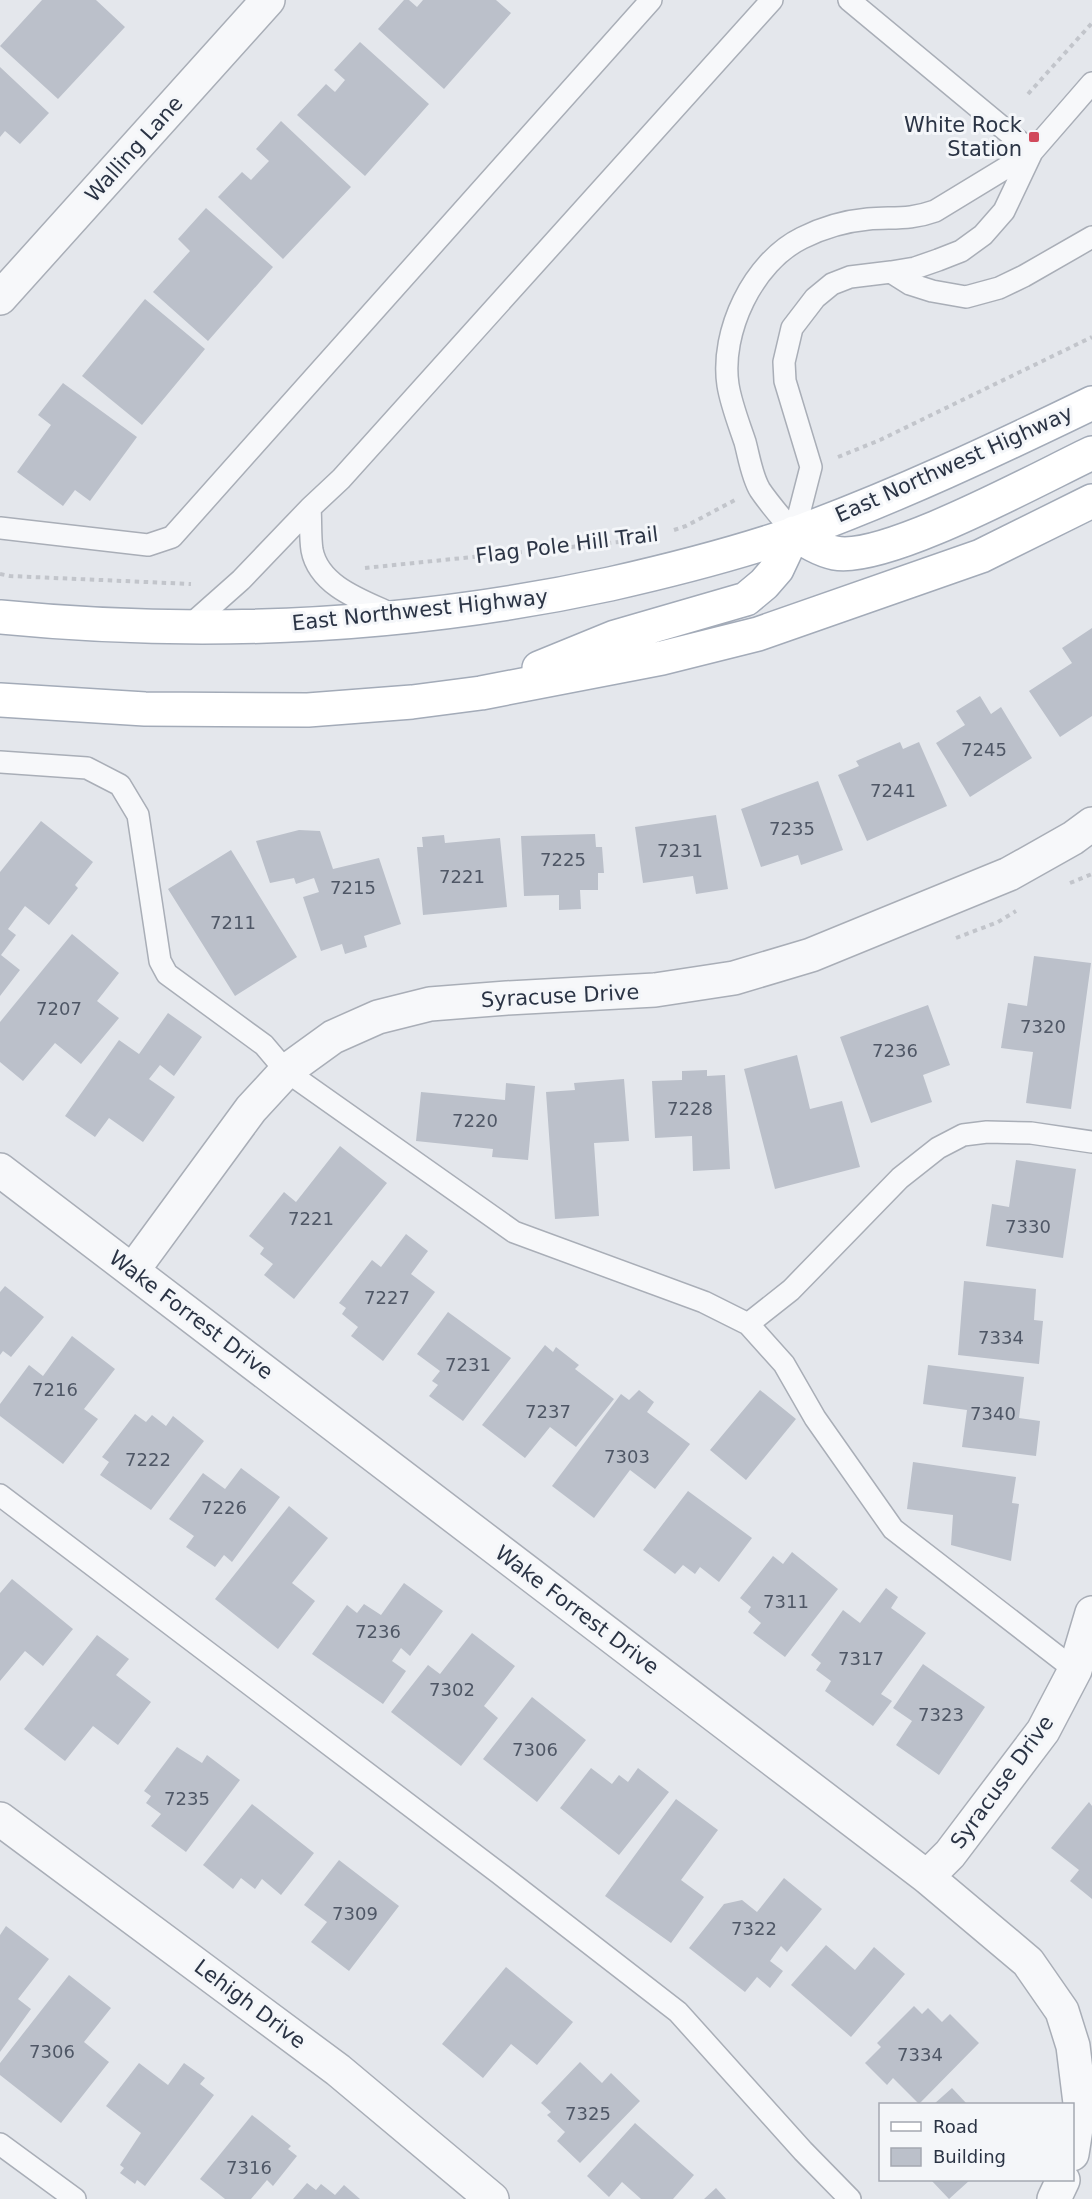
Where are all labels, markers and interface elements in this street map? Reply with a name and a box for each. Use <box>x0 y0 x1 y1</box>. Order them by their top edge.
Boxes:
street label: Walling Lane <box>80 91 188 207</box>
place label: White Rock Station <box>904 113 1023 161</box>
marker: White Rock Station <box>1027 130 1041 144</box>
street label: East Northwest Highway <box>832 401 1076 527</box>
street label: Flag Pole Hill Trail <box>474 522 660 568</box>
street label: East Northwest Highway <box>291 585 549 635</box>
house number: 7245 <box>961 739 1007 760</box>
house number: 7241 <box>870 780 916 801</box>
house number: 7235 <box>769 818 815 839</box>
house number: 7231 <box>657 840 703 861</box>
house number: 7225 <box>540 849 586 870</box>
house number: 7221 <box>439 866 485 887</box>
house number: 7215 <box>330 877 376 898</box>
house number: 7211 <box>210 912 256 933</box>
street label: Syracuse Drive <box>480 980 640 1012</box>
house number: 7207 <box>36 998 82 1019</box>
house number: 7320 <box>1020 1016 1066 1037</box>
house number: 7236 <box>872 1040 918 1061</box>
house number: 7228 <box>667 1098 713 1119</box>
house number: 7220 <box>452 1110 498 1131</box>
house number: 7221 <box>288 1208 334 1229</box>
house number: 7330 <box>1005 1216 1051 1237</box>
street label: Wake Forrest Drive <box>104 1246 278 1384</box>
house number: 7227 <box>364 1287 410 1308</box>
house number: 7334 <box>978 1327 1024 1348</box>
house number: 7231 <box>445 1354 491 1375</box>
house number: 7216 <box>32 1379 78 1400</box>
house number: 7237 <box>525 1401 571 1422</box>
house number: 7340 <box>970 1403 1016 1424</box>
house number: 7303 <box>604 1446 650 1467</box>
house number: 7222 <box>125 1449 171 1470</box>
house number: 7226 <box>201 1497 247 1518</box>
street label: Wake Forrest Drive <box>490 1541 664 1679</box>
house number: 7311 <box>763 1591 809 1612</box>
house number: 7236 <box>355 1621 401 1642</box>
house number: 7317 <box>838 1648 884 1669</box>
house number: 7302 <box>429 1679 475 1700</box>
house number: 7323 <box>918 1704 964 1725</box>
street label: Syracuse Drive <box>946 1711 1058 1853</box>
house number: 7306 <box>512 1739 558 1760</box>
house number: 7235 <box>164 1788 210 1809</box>
house number: 7309 <box>332 1903 378 1924</box>
house number: 7322 <box>731 1918 777 1939</box>
street label: Lehigh Drive <box>190 1954 310 2054</box>
house number: 7306 <box>29 2041 75 2062</box>
house number: 7334 <box>897 2044 943 2065</box>
house number: 7325 <box>565 2103 611 2124</box>
legend <box>879 2103 1074 2181</box>
text: Road <box>933 2116 978 2137</box>
text: Building <box>933 2146 1006 2167</box>
house number: 7316 <box>226 2157 272 2178</box>

